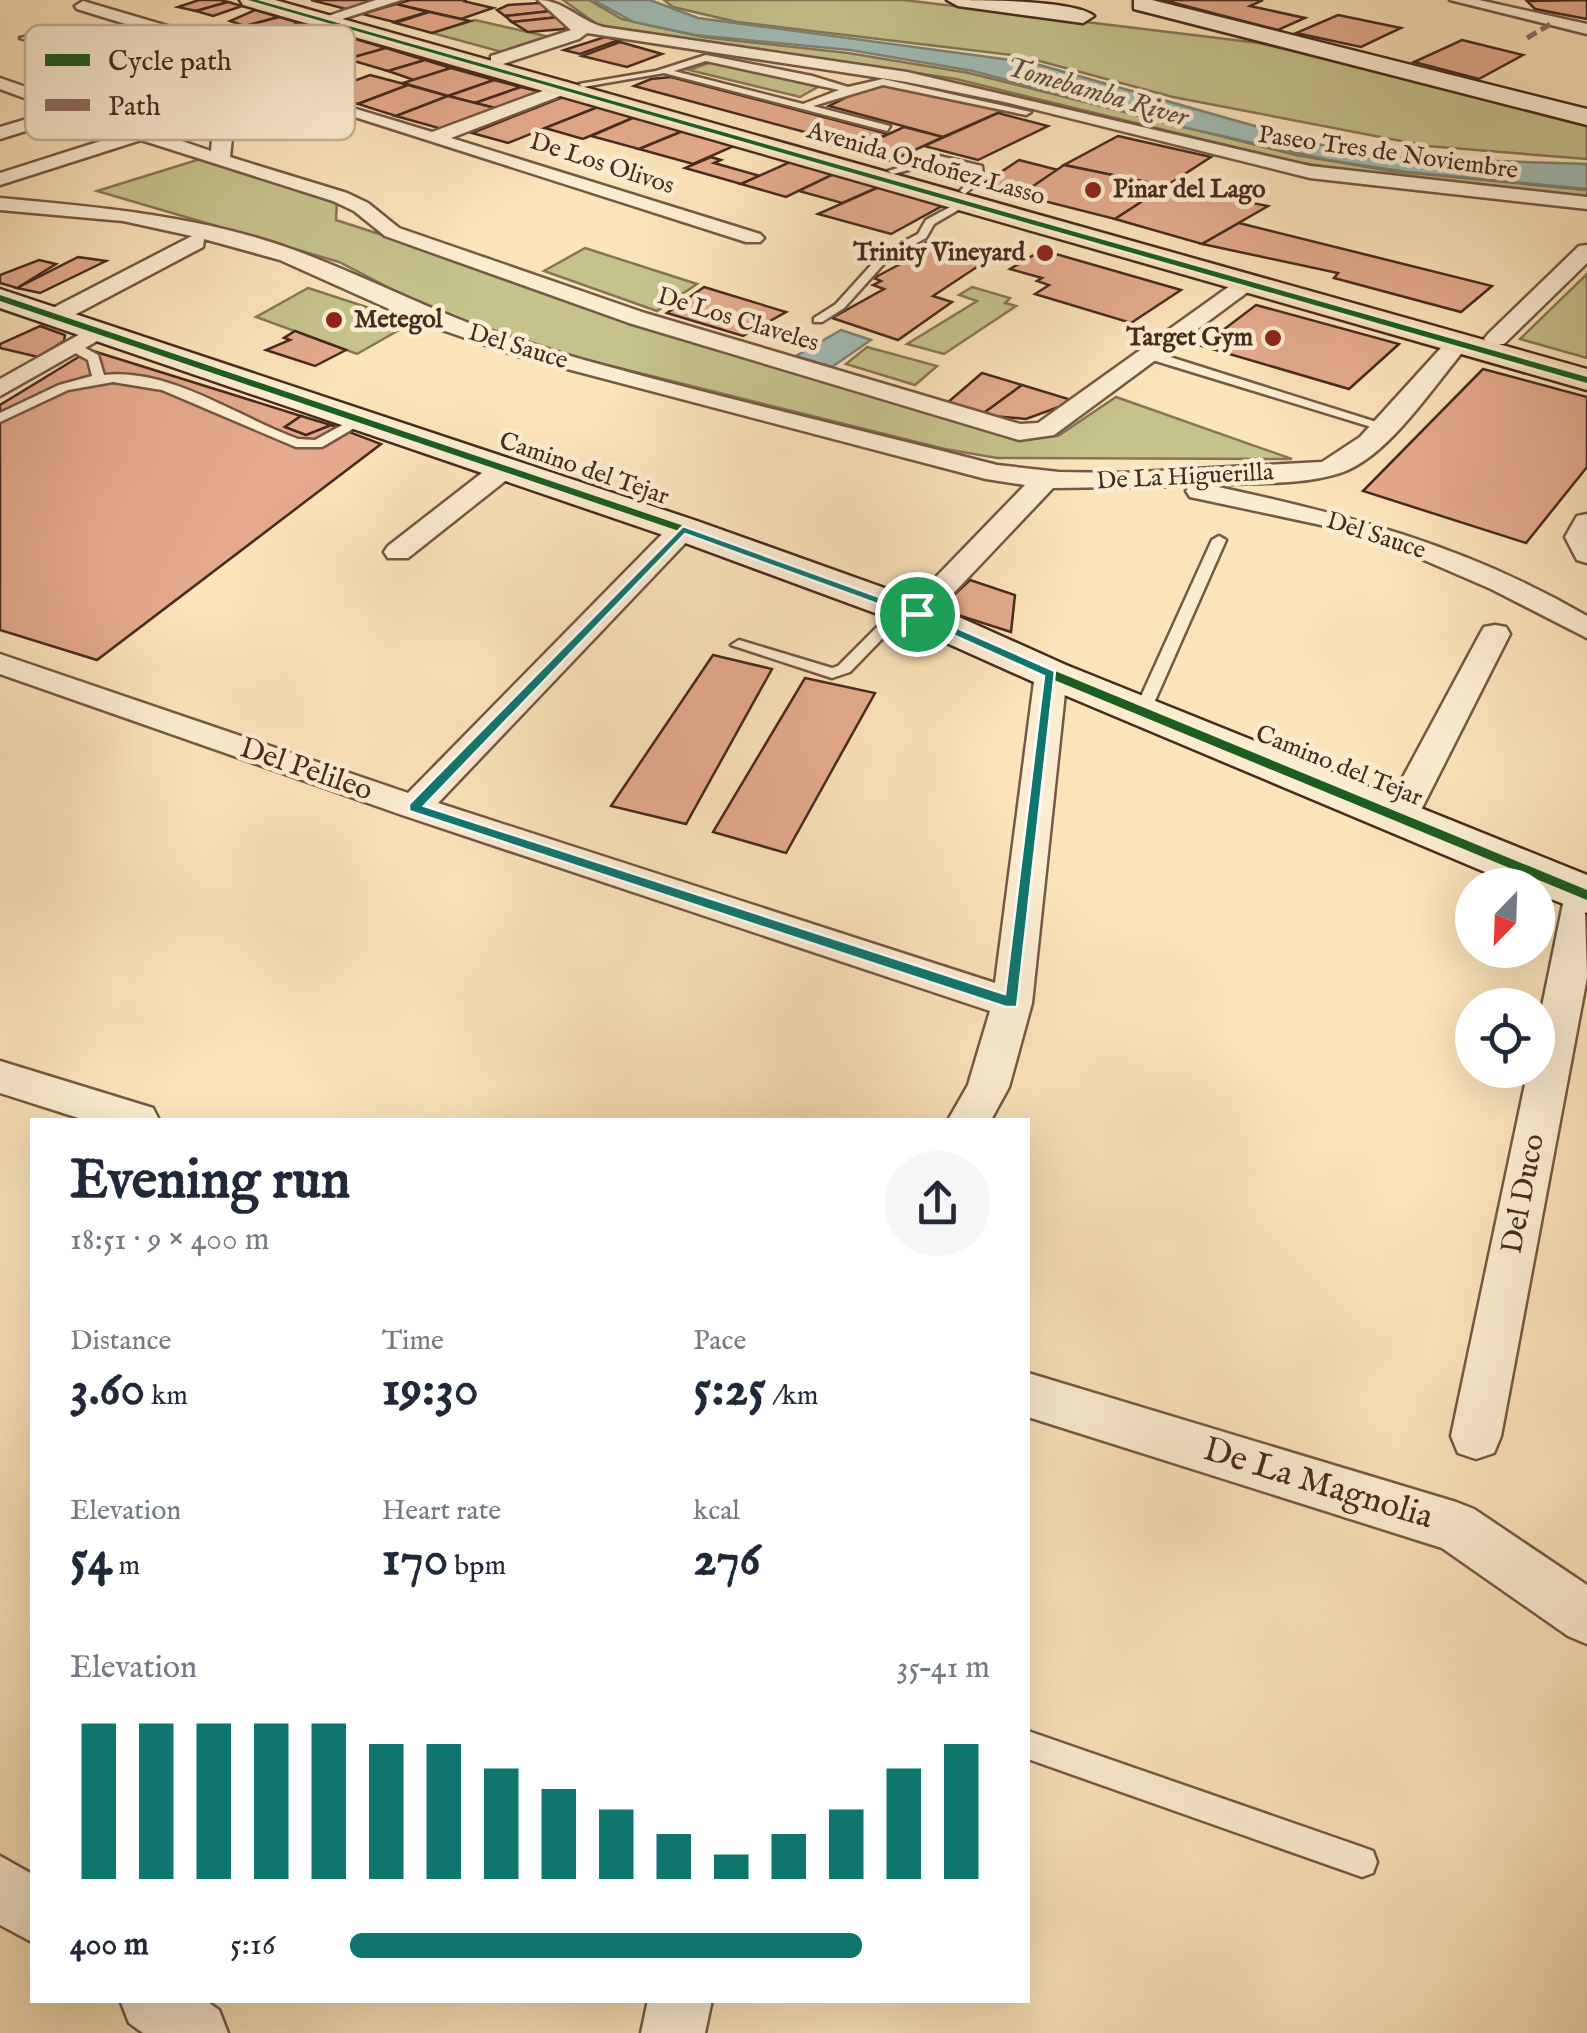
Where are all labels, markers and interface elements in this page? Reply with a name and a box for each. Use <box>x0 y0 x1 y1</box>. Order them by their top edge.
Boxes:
legend <box>25 25 355 140</box>
text: Cycle path <box>108 45 232 80</box>
water label: Tomebamba River <box>1002 50 1193 136</box>
text: Path <box>108 90 161 125</box>
street label: Avenida Ordoñez Lasso <box>802 114 1049 213</box>
street label: Paseo Tres de Noviembre <box>1256 119 1520 187</box>
street label: De Los Olivos <box>526 126 678 202</box>
place label: Pinar del Lago <box>1113 174 1266 206</box>
marker: Pinar del Lago <box>1082 179 1104 201</box>
place label: Trinity Vineyard <box>852 237 1026 269</box>
marker: Trinity Vineyard <box>1034 242 1056 264</box>
street label: De Los Claveles <box>653 280 823 360</box>
place label: Metegol <box>354 304 444 336</box>
marker: Metegol <box>323 309 345 331</box>
street label: Del Sauce <box>464 317 572 377</box>
place label: Target Gym <box>1125 322 1254 354</box>
marker: Target Gym <box>1262 327 1284 349</box>
street label: Camino del Tejar <box>495 425 673 513</box>
street label: De La Higuerilla <box>1095 456 1275 498</box>
street label: Del Sauce <box>1322 505 1430 567</box>
pin <box>875 572 960 657</box>
icon: arrive <box>890 587 945 642</box>
street label: Camino del Tejar <box>1251 718 1427 814</box>
street label: Del Pelileo <box>235 730 377 810</box>
north arrow <box>1455 868 1555 968</box>
map controls <box>1455 868 1555 1088</box>
button: locate <box>1455 988 1555 1088</box>
street label: Del Duco <box>1494 1131 1554 1257</box>
text: Evening run <box>70 1147 350 1217</box>
button: share <box>885 1151 990 1256</box>
text: 18:51 · 9 × 400 m <box>70 1220 269 1261</box>
text: Distance <box>70 1324 171 1359</box>
text: Time <box>382 1324 444 1359</box>
text: Pace <box>693 1324 746 1359</box>
text: 3.60 <box>70 1359 145 1422</box>
text: 19:30 <box>382 1359 479 1422</box>
text: 5:25 <box>693 1359 766 1422</box>
text: km <box>145 1379 188 1414</box>
text: /km <box>766 1379 818 1414</box>
street label: De La Magnolia <box>1198 1428 1439 1541</box>
text: Elevation <box>70 1494 181 1529</box>
text: Heart rate <box>382 1494 501 1529</box>
text: kcal <box>693 1494 740 1529</box>
text: 54 <box>70 1529 112 1592</box>
text: 170 <box>382 1529 448 1592</box>
text: 276 <box>693 1529 761 1592</box>
text: m <box>112 1549 140 1584</box>
text: bpm <box>448 1549 506 1584</box>
text: Elevation <box>70 1648 197 1689</box>
text: 35–41 m <box>896 1648 990 1689</box>
text: 400 m <box>70 1925 149 1966</box>
text: 5:16 <box>230 1925 275 1966</box>

